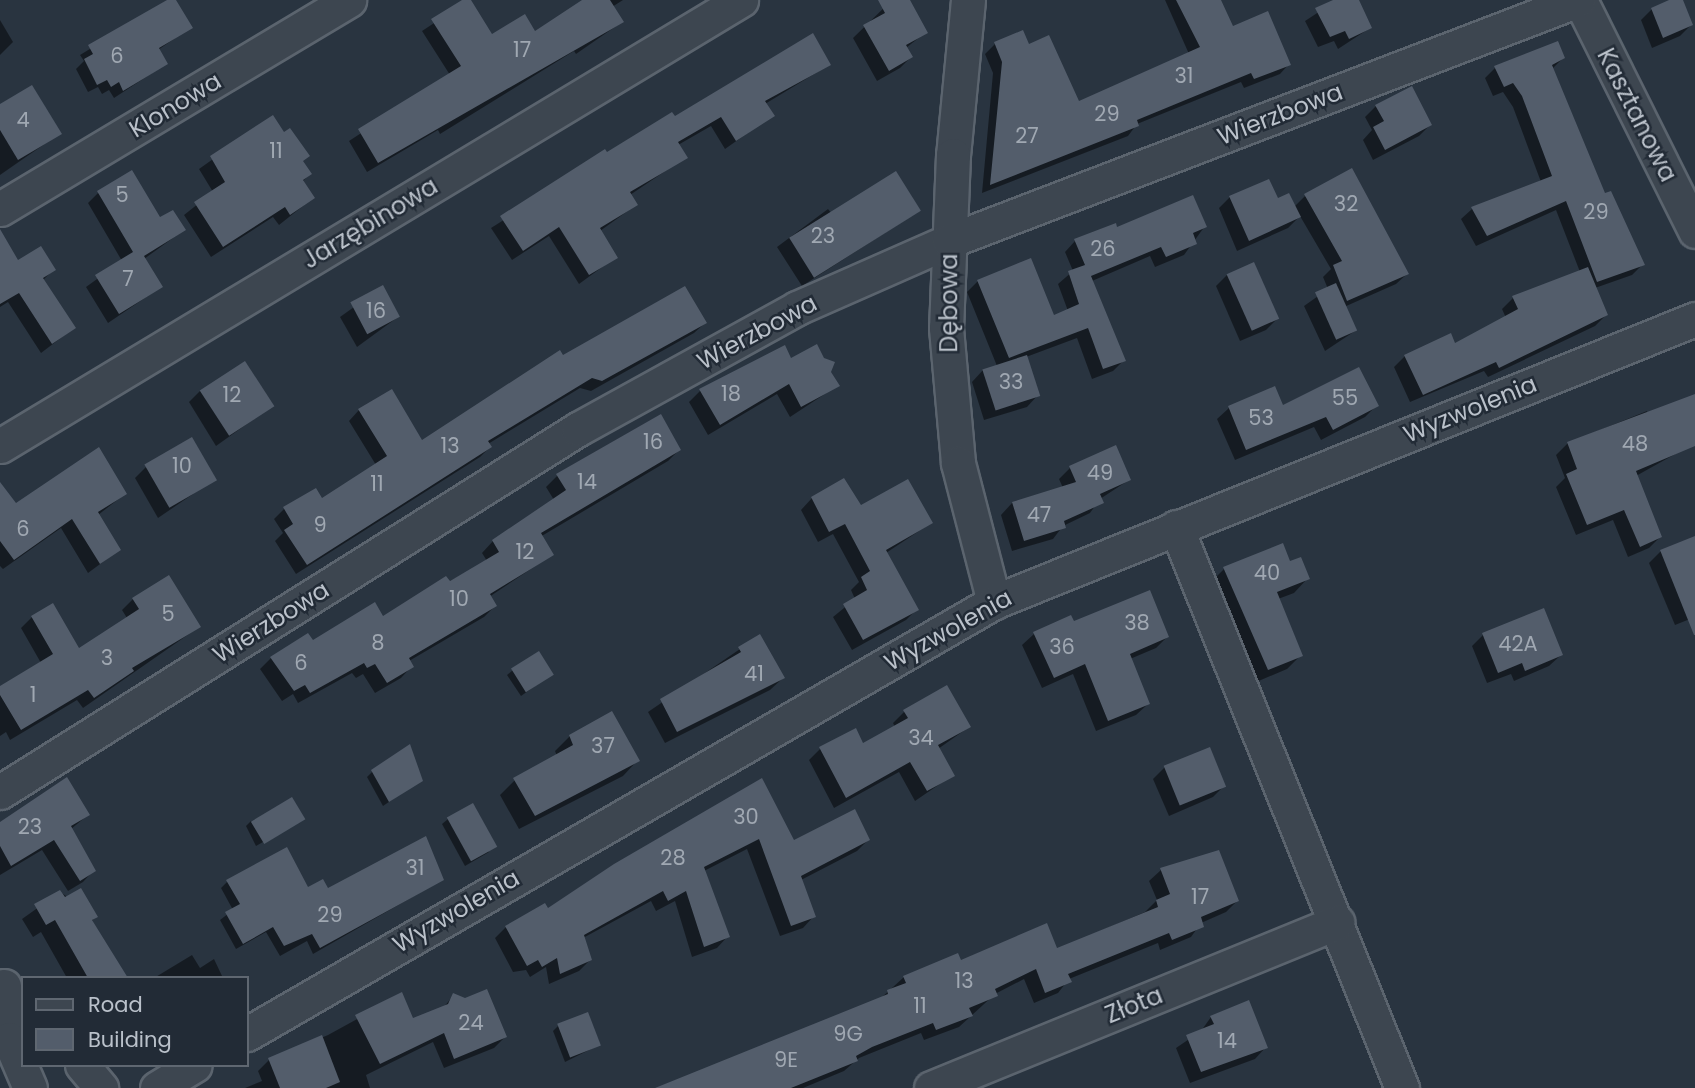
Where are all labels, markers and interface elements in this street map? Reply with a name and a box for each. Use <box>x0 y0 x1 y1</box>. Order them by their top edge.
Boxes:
house number: 17 <box>513 37 531 63</box>
house number: 6 <box>110 43 124 69</box>
street label: Kasztanowa <box>1591 44 1683 186</box>
house number: 31 <box>1174 63 1194 89</box>
street label: Klonowa <box>124 66 226 144</box>
street label: Wierzbowa <box>1213 77 1347 151</box>
house number: 29 <box>1094 101 1120 127</box>
house number: 4 <box>16 107 30 133</box>
house number: 27 <box>1015 123 1039 149</box>
house number: 11 <box>269 138 283 164</box>
street label: Jarzębinowa <box>297 171 443 275</box>
house number: 5 <box>115 182 129 208</box>
house number: 32 <box>1334 191 1358 217</box>
house number: 29 <box>1583 199 1609 225</box>
house number: 23 <box>811 223 835 249</box>
house number: 26 <box>1090 236 1116 262</box>
street label: Dębowa <box>935 253 963 353</box>
house number: 7 <box>122 266 134 292</box>
street label: Wierzbowa <box>692 288 822 376</box>
house number: 16 <box>366 298 386 324</box>
house number: 33 <box>999 369 1023 395</box>
street label: Wyzwolenia <box>1399 369 1541 449</box>
house number: 18 <box>721 381 741 407</box>
house number: 12 <box>223 382 241 408</box>
house number: 55 <box>1332 385 1358 411</box>
house number: 53 <box>1248 405 1274 431</box>
house number: 16 <box>643 429 663 455</box>
house number: 48 <box>1622 431 1648 457</box>
house number: 13 <box>440 433 460 459</box>
house number: 10 <box>172 453 192 479</box>
house number: 49 <box>1087 460 1113 486</box>
house number: 14 <box>577 469 597 495</box>
house number: 11 <box>370 471 384 497</box>
house number: 47 <box>1027 502 1051 528</box>
house number: 9 <box>313 512 327 538</box>
house number: 6 <box>16 516 30 542</box>
house number: 12 <box>516 539 534 565</box>
house number: 40 <box>1254 560 1280 586</box>
street label: Wierzbowa <box>208 575 334 669</box>
street label: Wyzwolenia <box>879 583 1017 677</box>
house number: 10 <box>449 586 469 612</box>
house number: 5 <box>161 601 175 627</box>
house number: 38 <box>1124 610 1150 636</box>
house number: 8 <box>371 630 385 656</box>
house number: 42A <box>1498 631 1538 657</box>
house number: 36 <box>1049 634 1075 660</box>
house number: 3 <box>101 645 113 671</box>
house number: 6 <box>294 650 308 676</box>
house number: 41 <box>744 661 764 687</box>
house number: 1 <box>30 682 36 708</box>
house number: 34 <box>908 725 934 751</box>
house number: 37 <box>591 733 615 759</box>
house number: 30 <box>733 804 759 830</box>
house number: 23 <box>18 814 42 840</box>
house number: 28 <box>660 845 686 871</box>
house number: 31 <box>405 855 425 881</box>
street label: Wyzwolenia <box>388 863 524 959</box>
house number: 17 <box>1191 884 1209 910</box>
house number: 29 <box>317 902 343 928</box>
house number: 13 <box>954 968 974 994</box>
legend <box>21 976 248 1067</box>
street label: Złota <box>1101 981 1167 1029</box>
text: Road <box>88 990 143 1019</box>
house number: 11 <box>913 993 927 1019</box>
house number: 24 <box>458 1010 484 1036</box>
house number: 9G <box>833 1021 863 1047</box>
text: Building <box>88 1025 172 1054</box>
house number: 14 <box>1217 1028 1237 1054</box>
house number: 9E <box>774 1047 798 1073</box>

